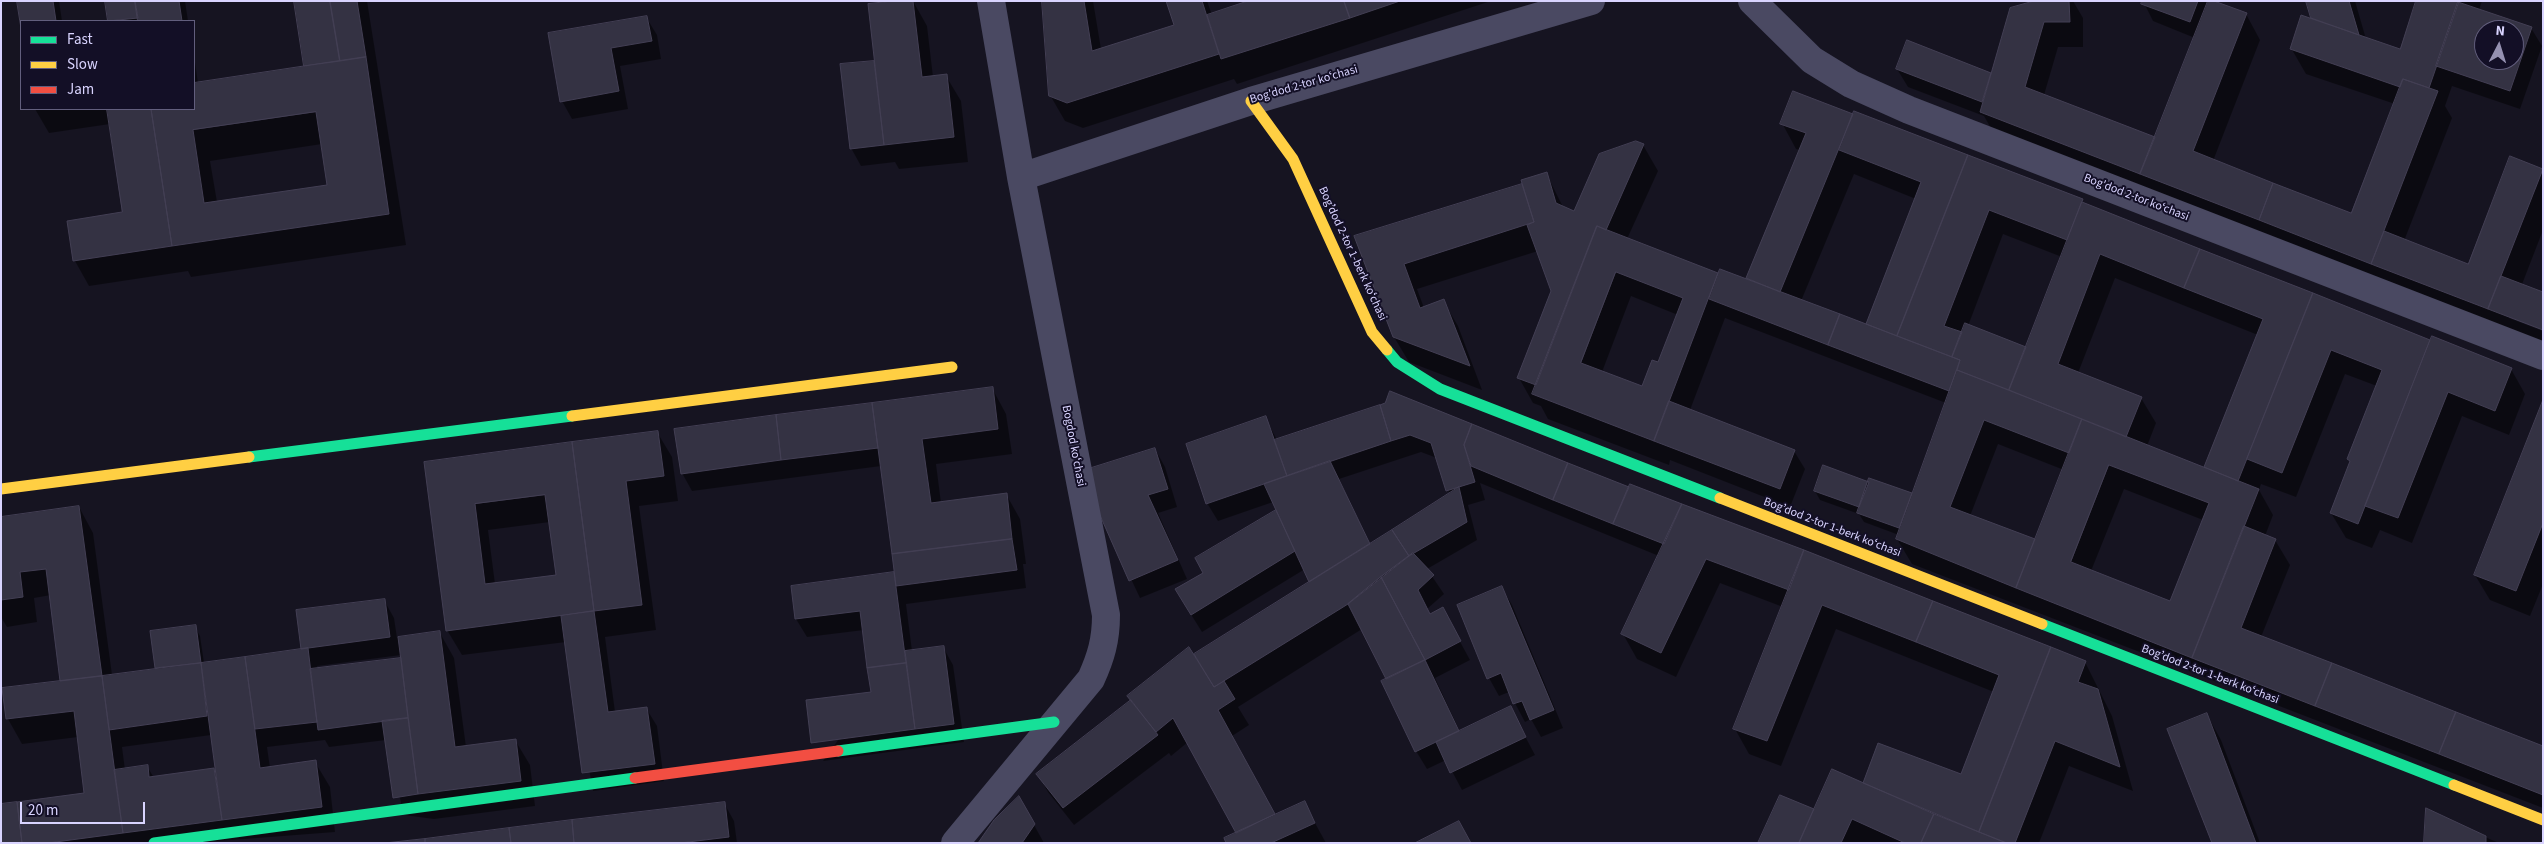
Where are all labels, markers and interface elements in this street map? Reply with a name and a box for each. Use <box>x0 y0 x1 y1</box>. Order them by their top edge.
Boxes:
legend <box>20 20 195 110</box>
north arrow <box>2474 20 2524 70</box>
text: N <box>2495 21 2506 41</box>
text: Fast <box>67 29 93 50</box>
text: Slow <box>67 54 98 75</box>
street label: Bog'dod 2-tor koʻchasi <box>1248 63 1360 107</box>
text: Jam <box>67 79 94 100</box>
street label: Bog'dod 2-tor koʻchasi <box>2081 171 2191 225</box>
street label: Bogʼdod 2-tor 1-berk koʻchasi <box>1315 185 1389 323</box>
street label: Bogdod koʻchasi <box>1058 404 1088 488</box>
street label: Bogʼdod 2-tor 1-berk koʻchasi <box>1761 495 1903 561</box>
street label: Bogʼdod 2-tor 1-berk koʻchasi <box>2139 642 2281 708</box>
scale bar <box>22 792 148 824</box>
text: 20 m <box>28 800 58 821</box>

